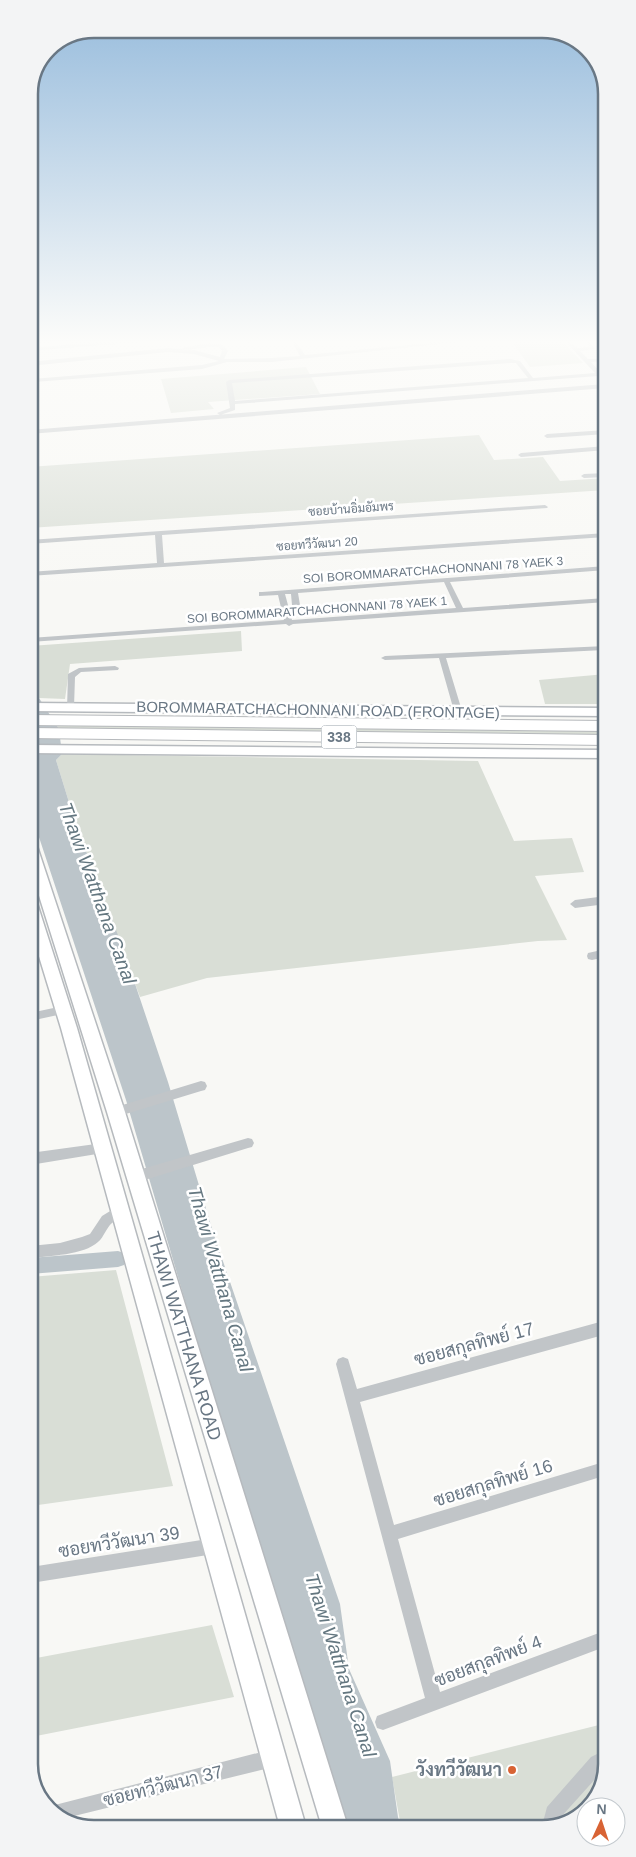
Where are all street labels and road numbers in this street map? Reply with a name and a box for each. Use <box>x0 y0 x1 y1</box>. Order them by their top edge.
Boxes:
street label: ซอยบ้านอิ่มอัมพร <box>307 496 394 519</box>
street label: ซอยทวีวัฒนา 20 <box>276 533 359 554</box>
street label: SOI BOROMMARATCHACHONNANI 78 YAEK 3 <box>302 554 564 586</box>
street label: SOI BOROMMARATCHACHONNANI 78 YAEK 1 <box>186 594 448 626</box>
street label: BOROMMARATCHACHONNANI ROAD (FRONTAGE) <box>136 698 500 721</box>
road number: 338 <box>322 726 356 749</box>
street label: THAWI WATTHANA ROAD <box>143 1229 225 1443</box>
street label: ซอยสกุลทิพย์ 17 <box>411 1315 537 1372</box>
street label: ซอยสกุลทิพย์ 16 <box>430 1453 555 1513</box>
street label: ซอยทวีวัฒนา 39 <box>57 1520 181 1561</box>
street label: ซอยสกุลทิพย์ 4 <box>430 1629 545 1693</box>
street label: ซอยทวีวัฒนา 37 <box>100 1759 225 1811</box>

